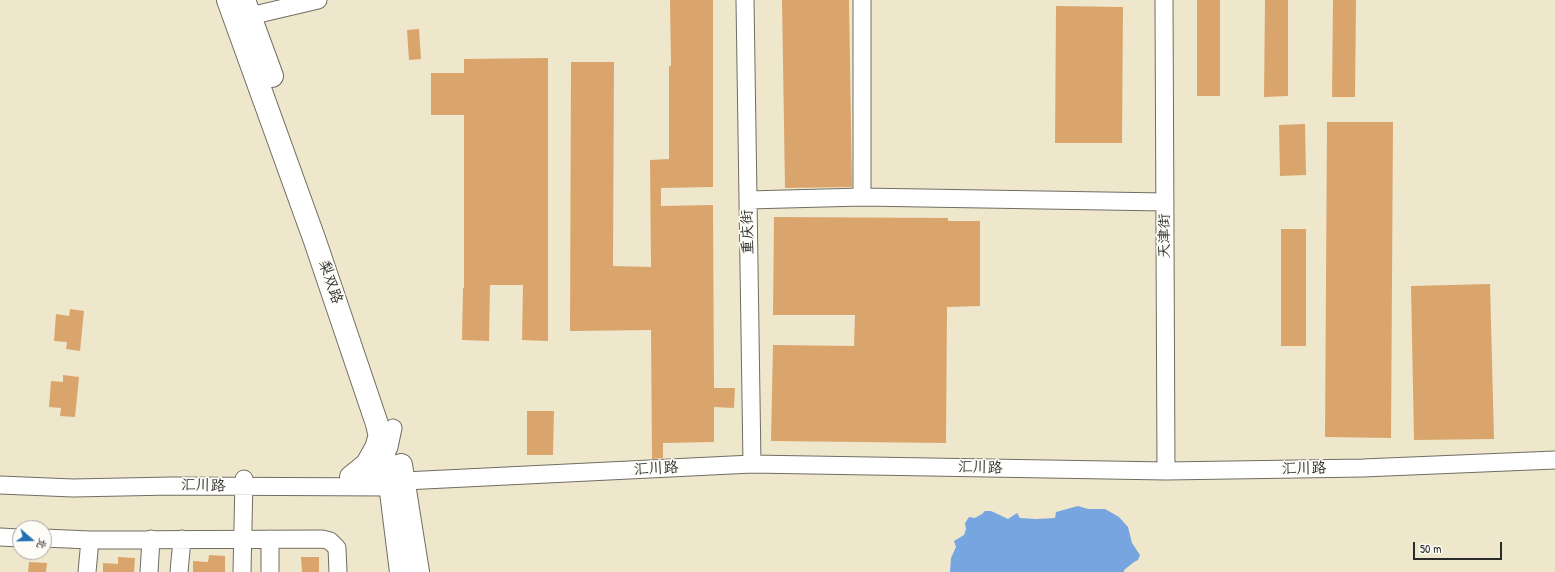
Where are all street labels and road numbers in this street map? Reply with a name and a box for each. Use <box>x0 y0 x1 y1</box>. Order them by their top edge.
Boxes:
street label: 重庆街 <box>739 209 757 255</box>
street label: 天津街 <box>1156 214 1174 258</box>
street label: 梨双路 <box>314 258 346 306</box>
street label: 汇川路 <box>633 459 679 479</box>
street label: 汇川路 <box>957 459 1003 477</box>
street label: 汇川路 <box>1281 460 1327 478</box>
street label: 汇川路 <box>180 477 226 495</box>

